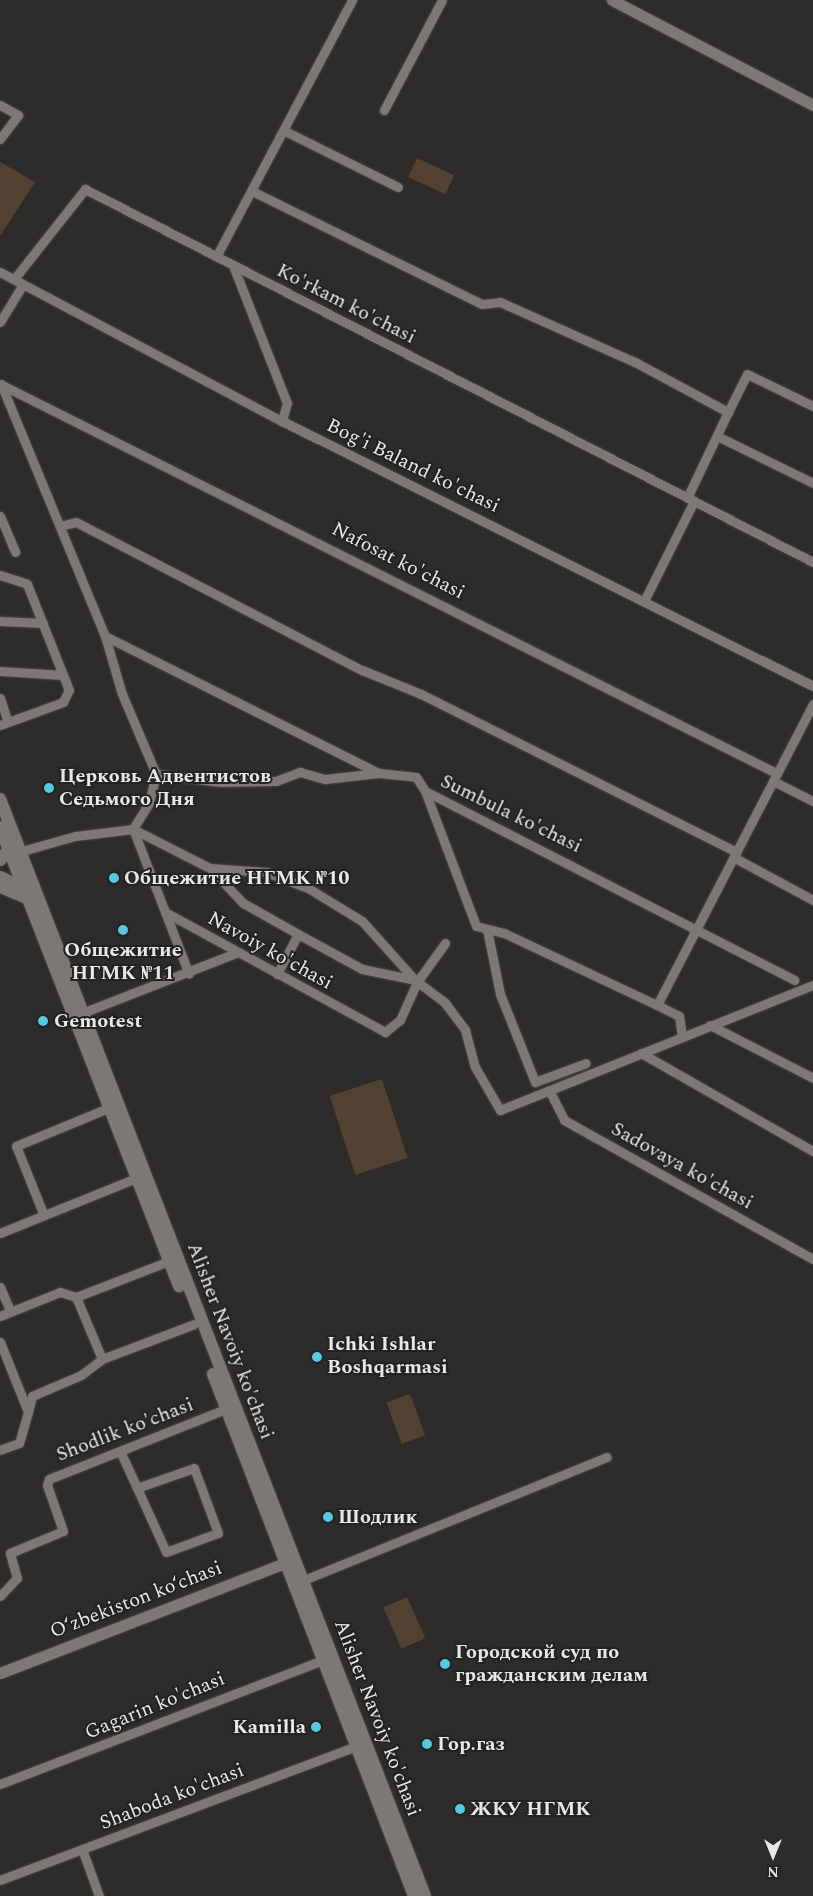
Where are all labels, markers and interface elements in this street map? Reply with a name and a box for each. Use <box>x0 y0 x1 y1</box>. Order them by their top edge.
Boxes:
street label: Ko'rkam ko'chasi <box>272 259 420 349</box>
street label: Bog'i Baland ko'chasi <box>322 414 504 518</box>
street label: Nafosat ko'chasi <box>328 517 468 605</box>
place label: Церковь Адвентистов Седьмого Дня <box>59 764 271 811</box>
street label: Sumbula ko'chasi <box>436 769 586 859</box>
marker: Церковь Адвентистов Седьмого Дня <box>43 782 55 794</box>
place label: Общежитие НГМК №10 <box>124 866 349 890</box>
marker: Общежитие НГМК №10 <box>108 872 120 884</box>
street label: Navoiy ko'chasi <box>203 907 337 995</box>
marker: Общежитие НГМК №11 <box>117 924 129 936</box>
place label: Общежитие НГМК №11 <box>64 938 182 985</box>
place label: Gemotest <box>54 1009 142 1033</box>
marker: Gemotest <box>36 1014 50 1028</box>
street label: Sadovaya ko'chasi <box>607 1117 757 1215</box>
street label: Alisher Navoiy ko'chasi <box>181 1239 279 1443</box>
place label: Ichki Ishlar Boshqarmasi <box>327 1333 448 1380</box>
marker: Ichki Ishlar Boshqarmasi <box>311 1351 323 1363</box>
street label: Shodlik ko'chasi <box>53 1393 197 1467</box>
place label: Шодлик <box>338 1505 417 1529</box>
marker: Шодлик <box>322 1511 334 1523</box>
street label: O‘zbekiston ko‘chasi <box>47 1556 225 1644</box>
street label: Alisher Navoiy ko'chasi <box>328 1616 426 1820</box>
place label: Городской суд по гражданским делам <box>455 1640 648 1687</box>
marker: Городской суд по гражданским делам <box>439 1658 451 1670</box>
street label: Gagarin ko'chasi <box>82 1667 228 1745</box>
place label: Kamilla <box>233 1715 306 1739</box>
marker: Kamilla <box>310 1721 322 1733</box>
place label: Гор.газ <box>437 1732 505 1756</box>
marker: Гор.газ <box>421 1738 433 1750</box>
street label: Shaboda ko'chasi <box>97 1758 247 1836</box>
place label: ЖКУ НГМК <box>470 1797 591 1821</box>
marker: ЖКУ НГМК <box>454 1803 466 1815</box>
north arrow <box>748 1831 798 1881</box>
text: N <box>767 1861 779 1882</box>

